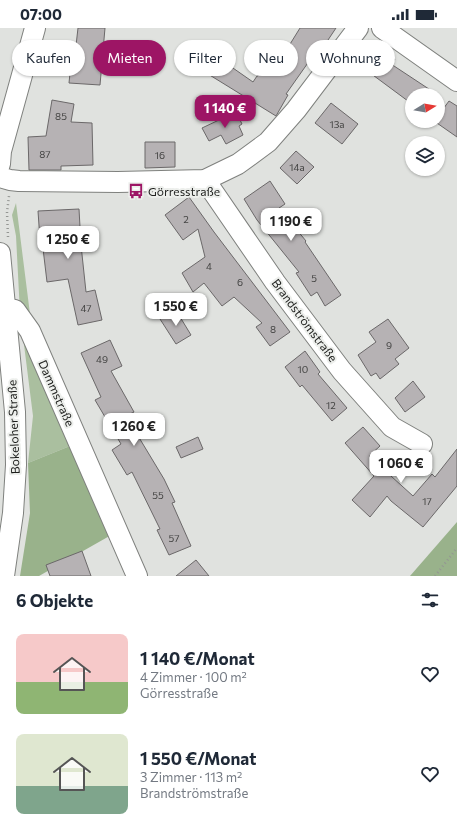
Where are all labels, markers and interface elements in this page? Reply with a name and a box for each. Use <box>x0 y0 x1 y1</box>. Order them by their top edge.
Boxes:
text: 07:00 <box>20 5 62 23</box>
chip: Kaufen <box>12 40 85 76</box>
chip: Mieten <box>93 40 166 76</box>
chip: Filter <box>174 40 236 76</box>
chip: Neu <box>244 40 298 76</box>
chip: Wohnung <box>306 40 395 76</box>
north arrow <box>405 88 445 128</box>
map controls <box>405 88 445 176</box>
pin: 1 140 € <box>188 95 262 129</box>
text: 1 140 € <box>204 100 246 116</box>
house number: 85 <box>55 110 67 122</box>
house number: 13a <box>329 118 345 130</box>
button: layers <box>405 136 445 176</box>
house number: 87 <box>39 148 51 160</box>
house number: 16 <box>155 149 165 161</box>
house number: 14a <box>289 161 305 173</box>
bus stop icon: Görresstraße <box>127 182 145 200</box>
place label: Görresstraße <box>148 184 220 198</box>
pin: 1 190 € <box>254 208 328 242</box>
house number: 2 <box>183 213 189 225</box>
text: 1 190 € <box>270 213 312 229</box>
pin: 1 250 € <box>31 226 105 260</box>
text: 1 250 € <box>46 231 90 247</box>
house number: 4 <box>206 260 212 272</box>
house number: 5 <box>311 272 317 284</box>
house number: 6 <box>237 276 243 288</box>
street label: Brandströmstraße <box>269 276 341 364</box>
pin: 1 550 € <box>139 293 213 327</box>
text: 1 550 € <box>154 298 198 314</box>
house number: 47 <box>80 302 92 314</box>
house number: 8 <box>270 323 276 335</box>
house number: 9 <box>386 339 392 351</box>
house number: 49 <box>96 353 108 365</box>
street label: Dammstraße <box>36 358 78 428</box>
house number: 10 <box>298 363 308 375</box>
street label: Bokeloher Straße <box>4 380 22 474</box>
house number: 12 <box>326 399 336 411</box>
pin: 1 260 € <box>97 413 171 447</box>
text: 1 260 € <box>112 418 156 434</box>
pin: 1 060 € <box>364 450 438 484</box>
text: 1 060 € <box>378 455 424 471</box>
house number: 55 <box>152 489 164 501</box>
house number: 17 <box>422 495 432 507</box>
house number: 57 <box>168 532 180 544</box>
icon: filters <box>419 589 441 611</box>
text: 6 Objekte <box>16 590 93 611</box>
text: 1 140 €/Monat <box>140 648 255 669</box>
icon: home <box>48 650 96 698</box>
icon: heart <box>419 663 441 685</box>
text: 4 Zimmer · 100 m² <box>140 669 247 685</box>
text: Görresstraße <box>140 685 218 701</box>
text: 1 550 €/Monat <box>140 748 256 769</box>
icon: home <box>48 750 96 798</box>
icon: heart <box>419 763 441 785</box>
text: 3 Zimmer · 113 m² <box>140 769 242 785</box>
text: Brandströmstraße <box>140 785 248 801</box>

